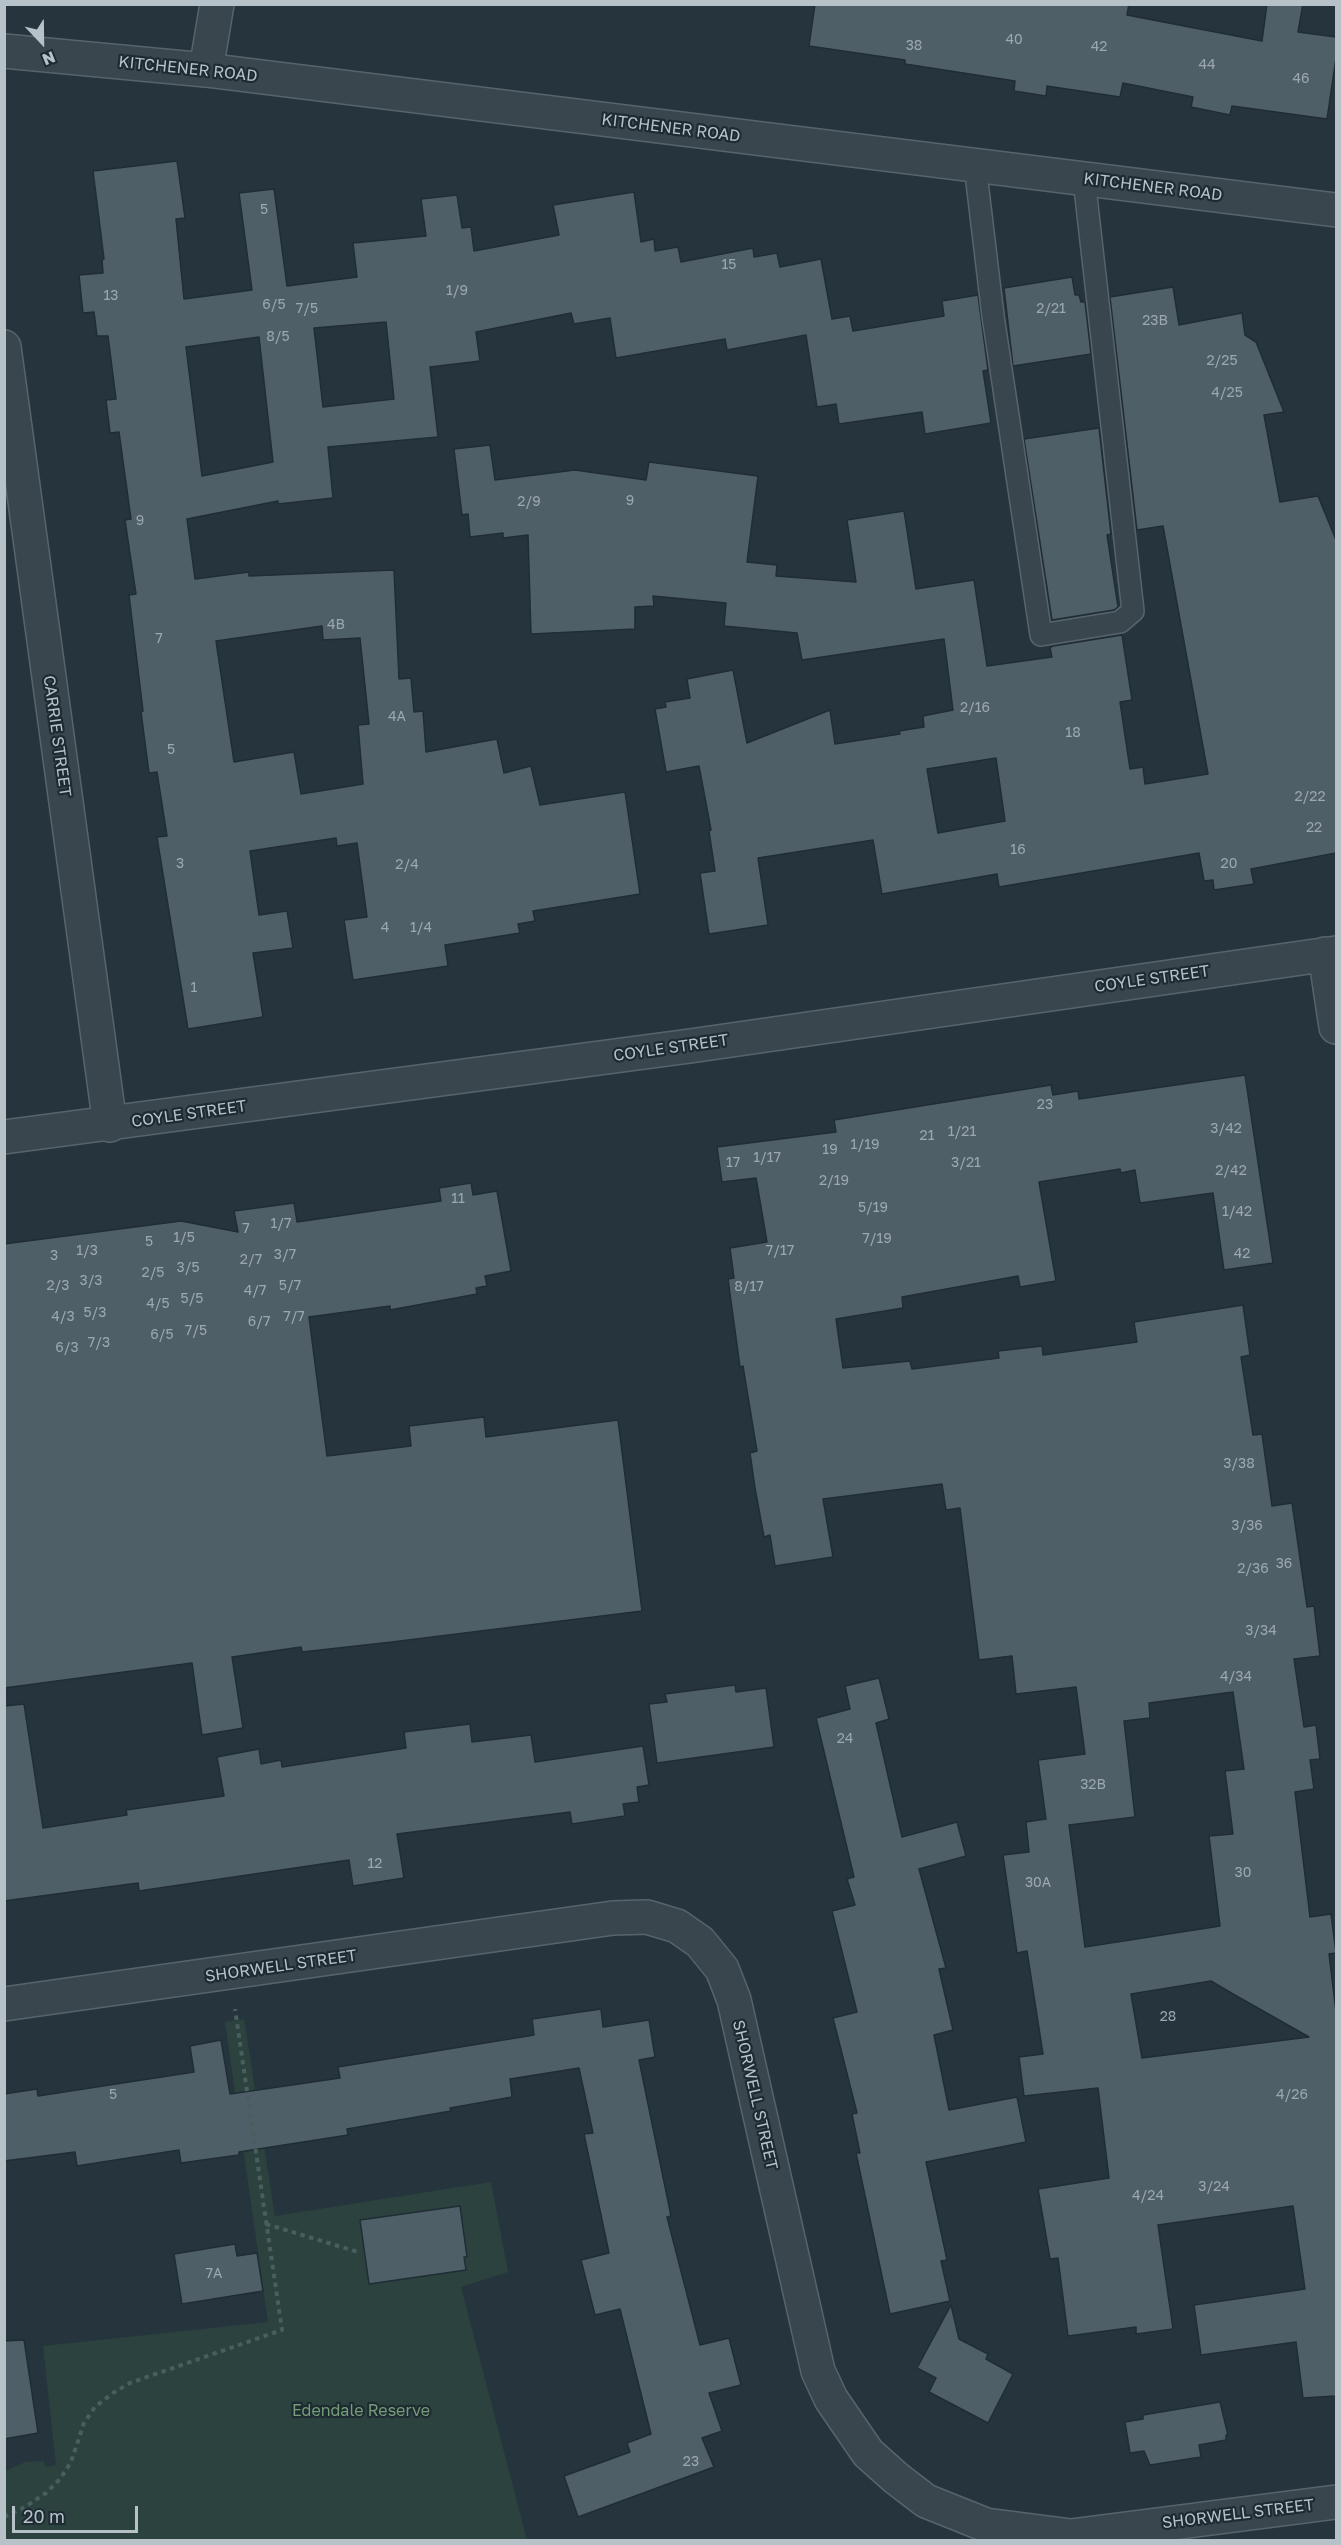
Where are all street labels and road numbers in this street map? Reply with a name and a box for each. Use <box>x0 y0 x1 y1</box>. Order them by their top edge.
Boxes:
street label: KITCHENER ROAD <box>118 52 258 86</box>
street label: KITCHENER ROAD <box>601 110 741 146</box>
street label: KITCHENER ROAD <box>1083 169 1223 205</box>
street label: CARRIE STREET <box>39 674 75 798</box>
street label: COYLE STREET <box>1093 961 1211 997</box>
street label: COYLE STREET <box>612 1030 730 1066</box>
street label: COYLE STREET <box>130 1096 248 1132</box>
street label: SHORWELL STREET <box>204 1946 358 1986</box>
street label: SHORWELL STREET <box>728 2018 782 2172</box>
street label: SHORWELL STREET <box>1161 2495 1315 2533</box>

